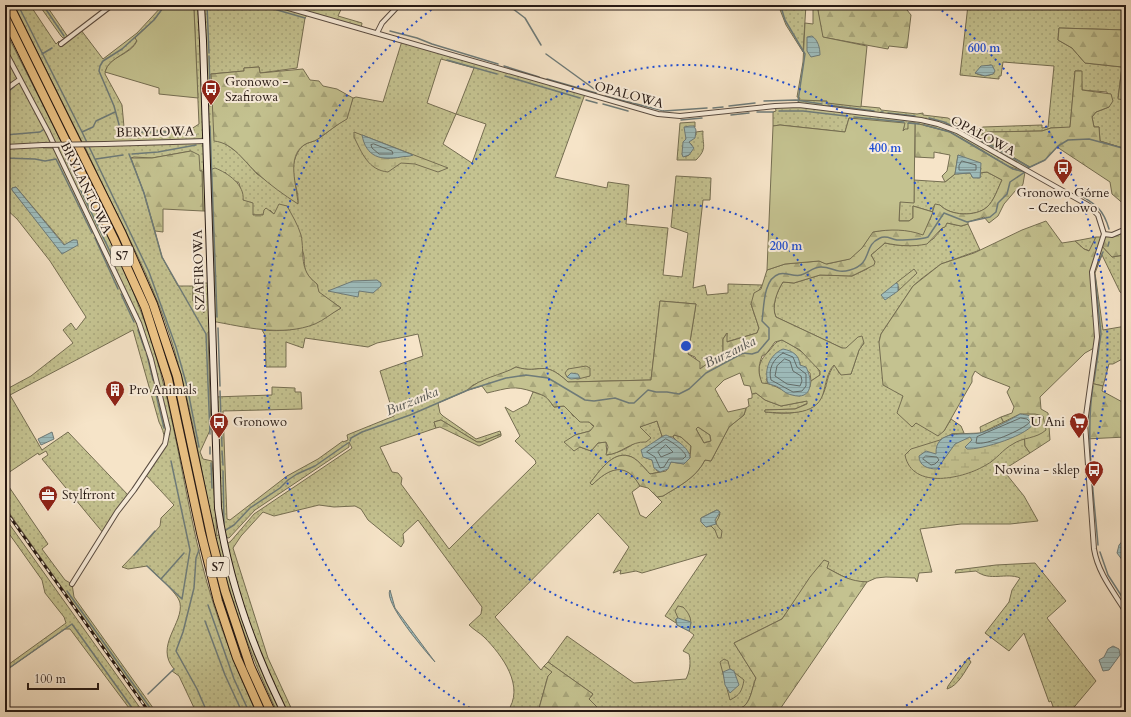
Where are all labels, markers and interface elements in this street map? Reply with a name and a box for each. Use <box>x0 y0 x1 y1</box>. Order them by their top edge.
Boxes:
text: 600 m <box>968 40 1001 56</box>
place label: Gronowo - Szafirowa <box>225 73 288 106</box>
street label: OPALOWA <box>592 77 666 113</box>
bus stop icon: Gronowo - Szafirowa <box>200 78 222 106</box>
street label: OPALOWA <box>947 111 1019 161</box>
street label: BERYLOWA <box>116 122 195 142</box>
street label: BRYLANTOWA <box>56 139 116 238</box>
text: 400 m <box>869 140 902 156</box>
bus stop icon: Gronowo Górne - Czechowo <box>1052 157 1074 185</box>
place label: Gronowo Górne - Czechowo <box>1017 184 1109 217</box>
street label: SZAFIROWA <box>189 229 209 311</box>
text: 200 m <box>770 238 803 254</box>
road number: S7 <box>111 246 133 266</box>
water label: Burzanka <box>701 331 759 373</box>
centre of rings <box>679 339 693 353</box>
building icon: Pro Animals <box>104 379 126 407</box>
place label: Pro Animals <box>129 381 197 399</box>
water label: Burzanka <box>383 382 441 420</box>
bus stop icon: Gronowo <box>208 411 230 439</box>
supermarket icon: U Ani <box>1068 411 1090 439</box>
place label: Gronowo <box>233 413 287 431</box>
place label: U Ani <box>1031 413 1065 431</box>
bus stop icon: Nowina - sklep <box>1083 459 1105 487</box>
place label: Nowina - sklep <box>995 461 1080 479</box>
office icon: Stylfrront <box>37 484 59 512</box>
place label: Stylfrront <box>62 486 115 504</box>
road number: S7 <box>207 557 229 577</box>
scale bar <box>28 665 98 691</box>
text: 100 m <box>34 671 67 687</box>

